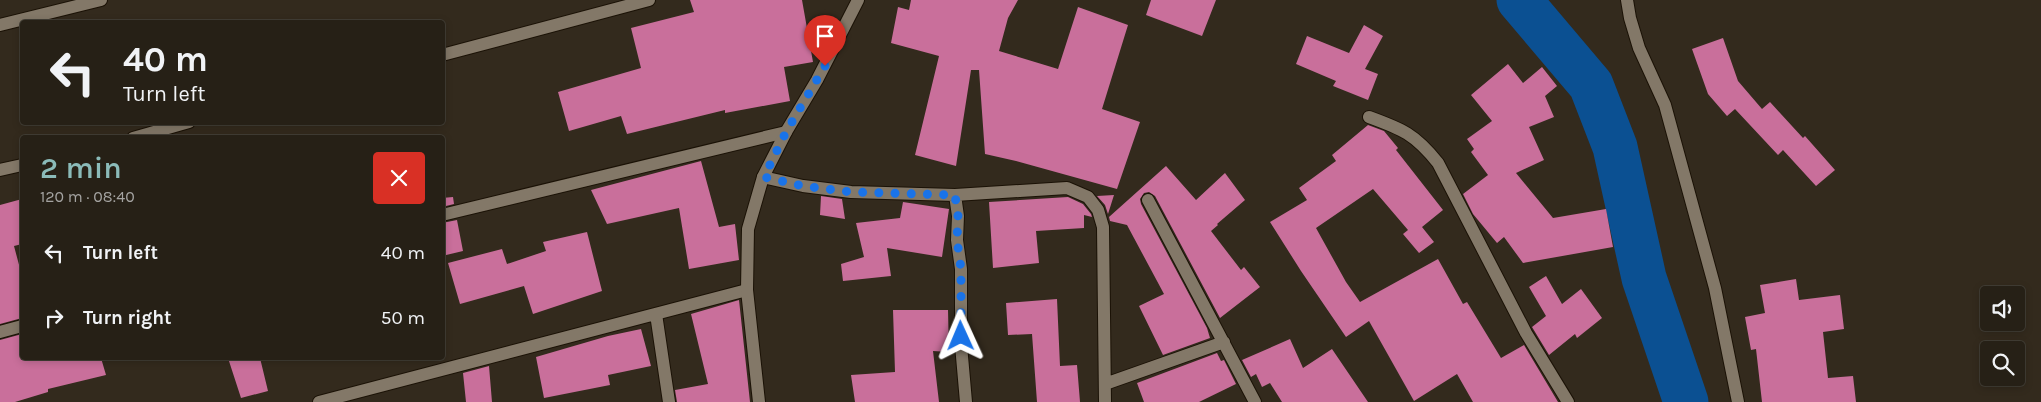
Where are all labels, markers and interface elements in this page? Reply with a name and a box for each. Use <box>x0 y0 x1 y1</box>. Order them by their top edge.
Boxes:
pin <box>804 15 846 66</box>
icon: arrive <box>811 22 839 50</box>
text: 40 m <box>123 39 208 80</box>
icon: left <box>40 40 105 105</box>
text: Turn left <box>123 81 206 107</box>
text: 2 min <box>40 150 122 186</box>
button: close <box>373 152 425 204</box>
text: 120 m · 08:40 <box>40 187 135 206</box>
icon: left <box>40 239 68 267</box>
text: Turn left <box>83 242 158 264</box>
text: 40 m <box>381 242 425 264</box>
map controls <box>1980 286 2025 386</box>
button: sound <box>1980 286 2025 331</box>
icon: right <box>40 304 68 332</box>
text: Turn right <box>83 307 172 329</box>
text: 50 m <box>381 307 425 329</box>
position arrow <box>934 309 986 361</box>
button: search <box>1980 341 2025 386</box>

